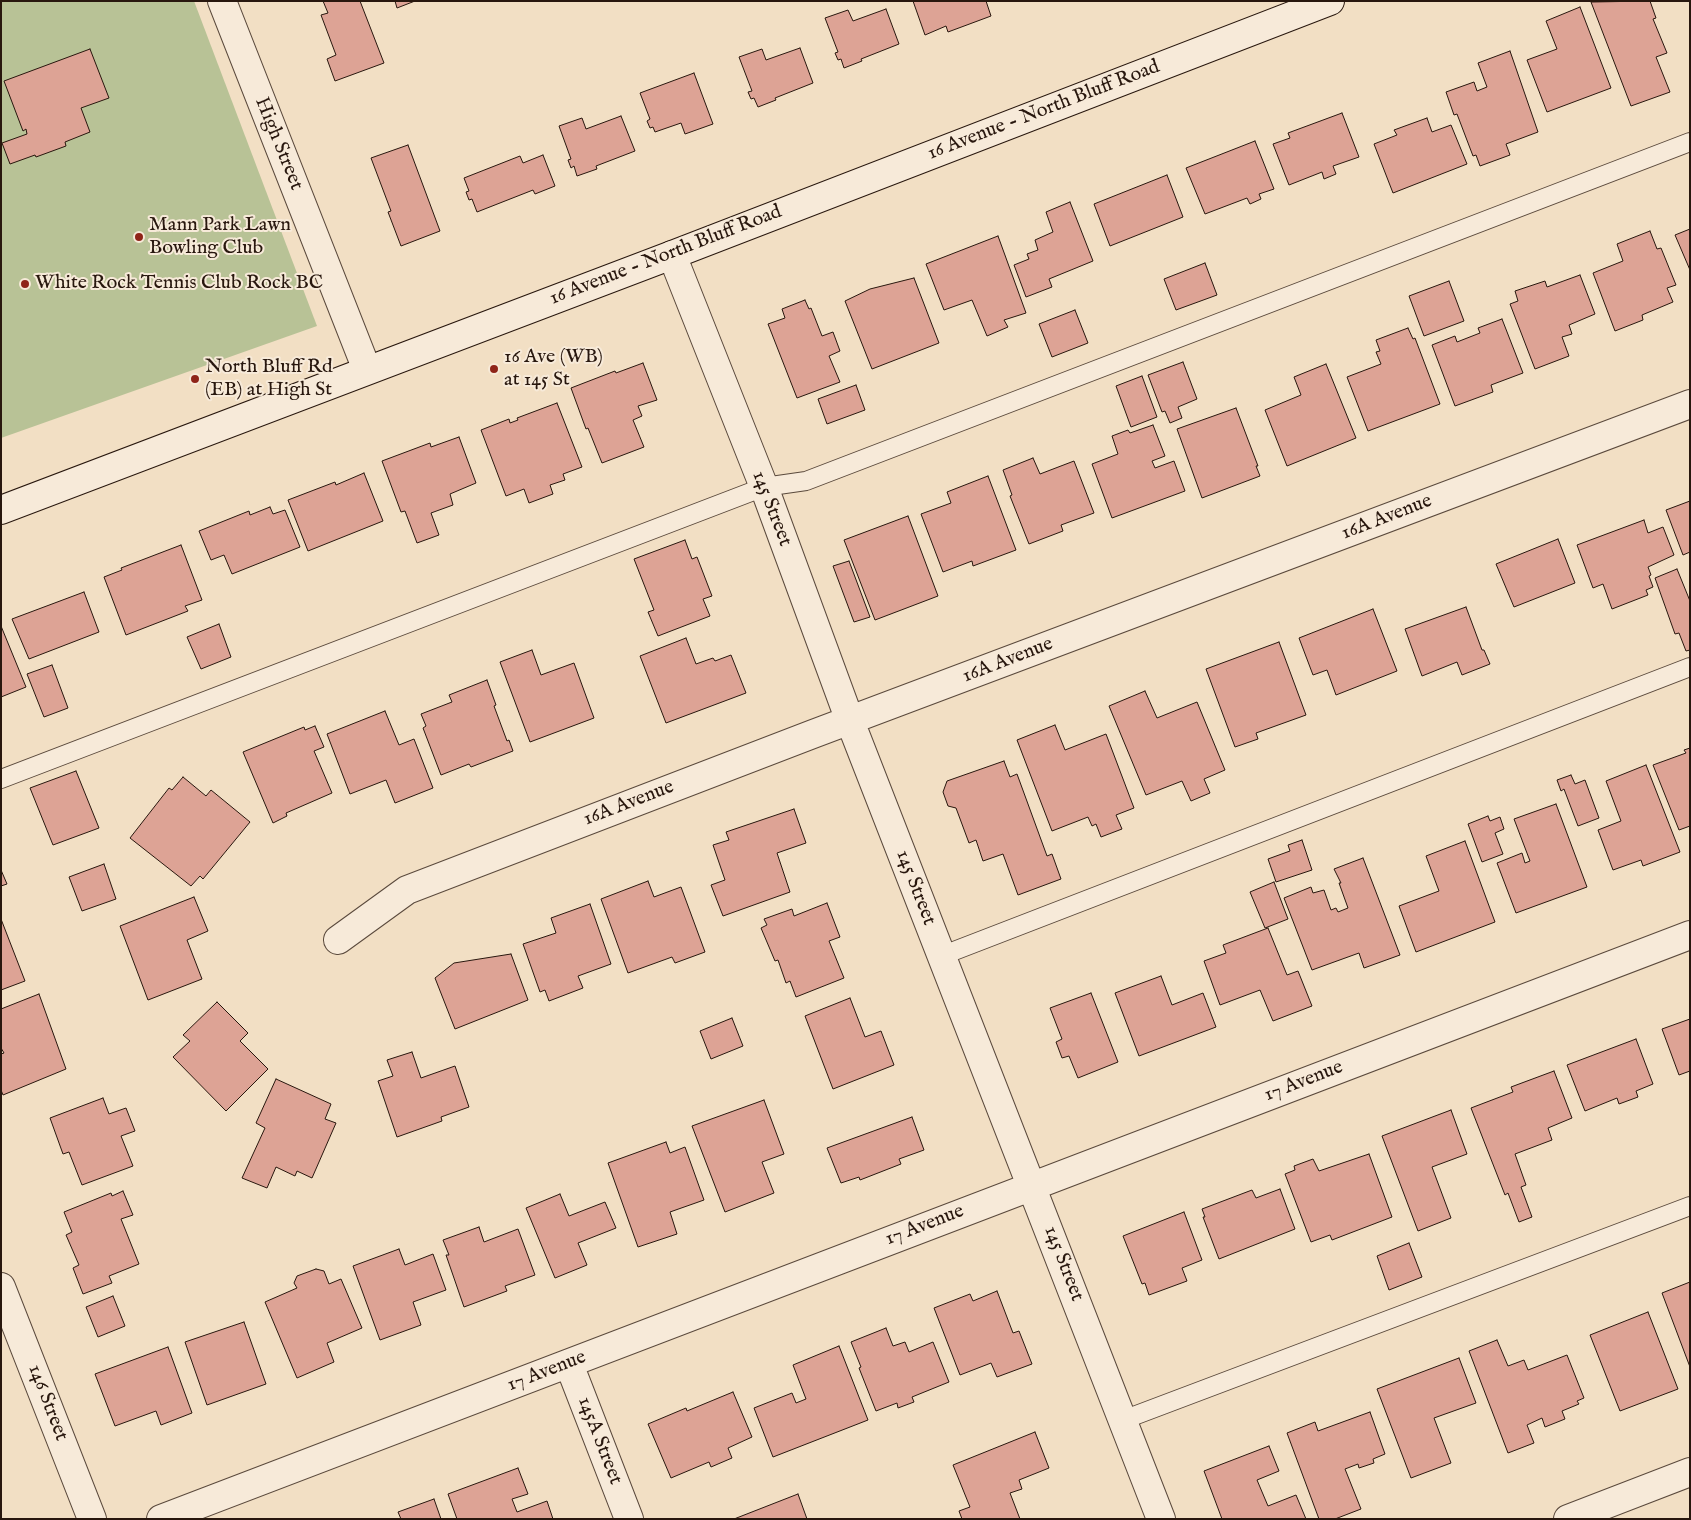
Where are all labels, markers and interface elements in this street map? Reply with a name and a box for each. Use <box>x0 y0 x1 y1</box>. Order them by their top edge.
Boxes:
street label: 16 Avenue - North Bluff Road <box>925 56 1163 166</box>
street label: High Street <box>249 94 307 194</box>
street label: 16 Avenue - North Bluff Road <box>547 201 785 311</box>
place label: Mann Park Lawn Bowling Club <box>149 214 291 261</box>
marker: Mann Park Lawn Bowling Club <box>133 231 145 243</box>
place label: White Rock Tennis Club Rock BC <box>35 272 323 296</box>
marker: White Rock Tennis Club Rock BC <box>19 278 31 290</box>
place label: 16 Ave (WB) at 145 St <box>504 346 603 393</box>
place label: North Bluff Rd (EB) at High St <box>205 356 333 403</box>
marker: 16 Ave (WB) at 145 St <box>488 363 500 375</box>
marker: North Bluff Rd (EB) at High St <box>189 373 201 385</box>
street label: 145 Street <box>746 468 796 550</box>
street label: 16A Avenue <box>1338 490 1436 546</box>
street label: 16A Avenue <box>959 633 1057 689</box>
street label: 16A Avenue <box>580 776 678 832</box>
street label: 145 Street <box>890 847 940 929</box>
street label: 17 Avenue <box>1261 1056 1347 1108</box>
street label: 17 Avenue <box>882 1200 968 1252</box>
street label: 145 Street <box>1038 1223 1088 1305</box>
street label: 17 Avenue <box>504 1346 590 1398</box>
street label: 146 Street <box>22 1361 72 1445</box>
street label: 145A Street <box>571 1394 627 1488</box>

